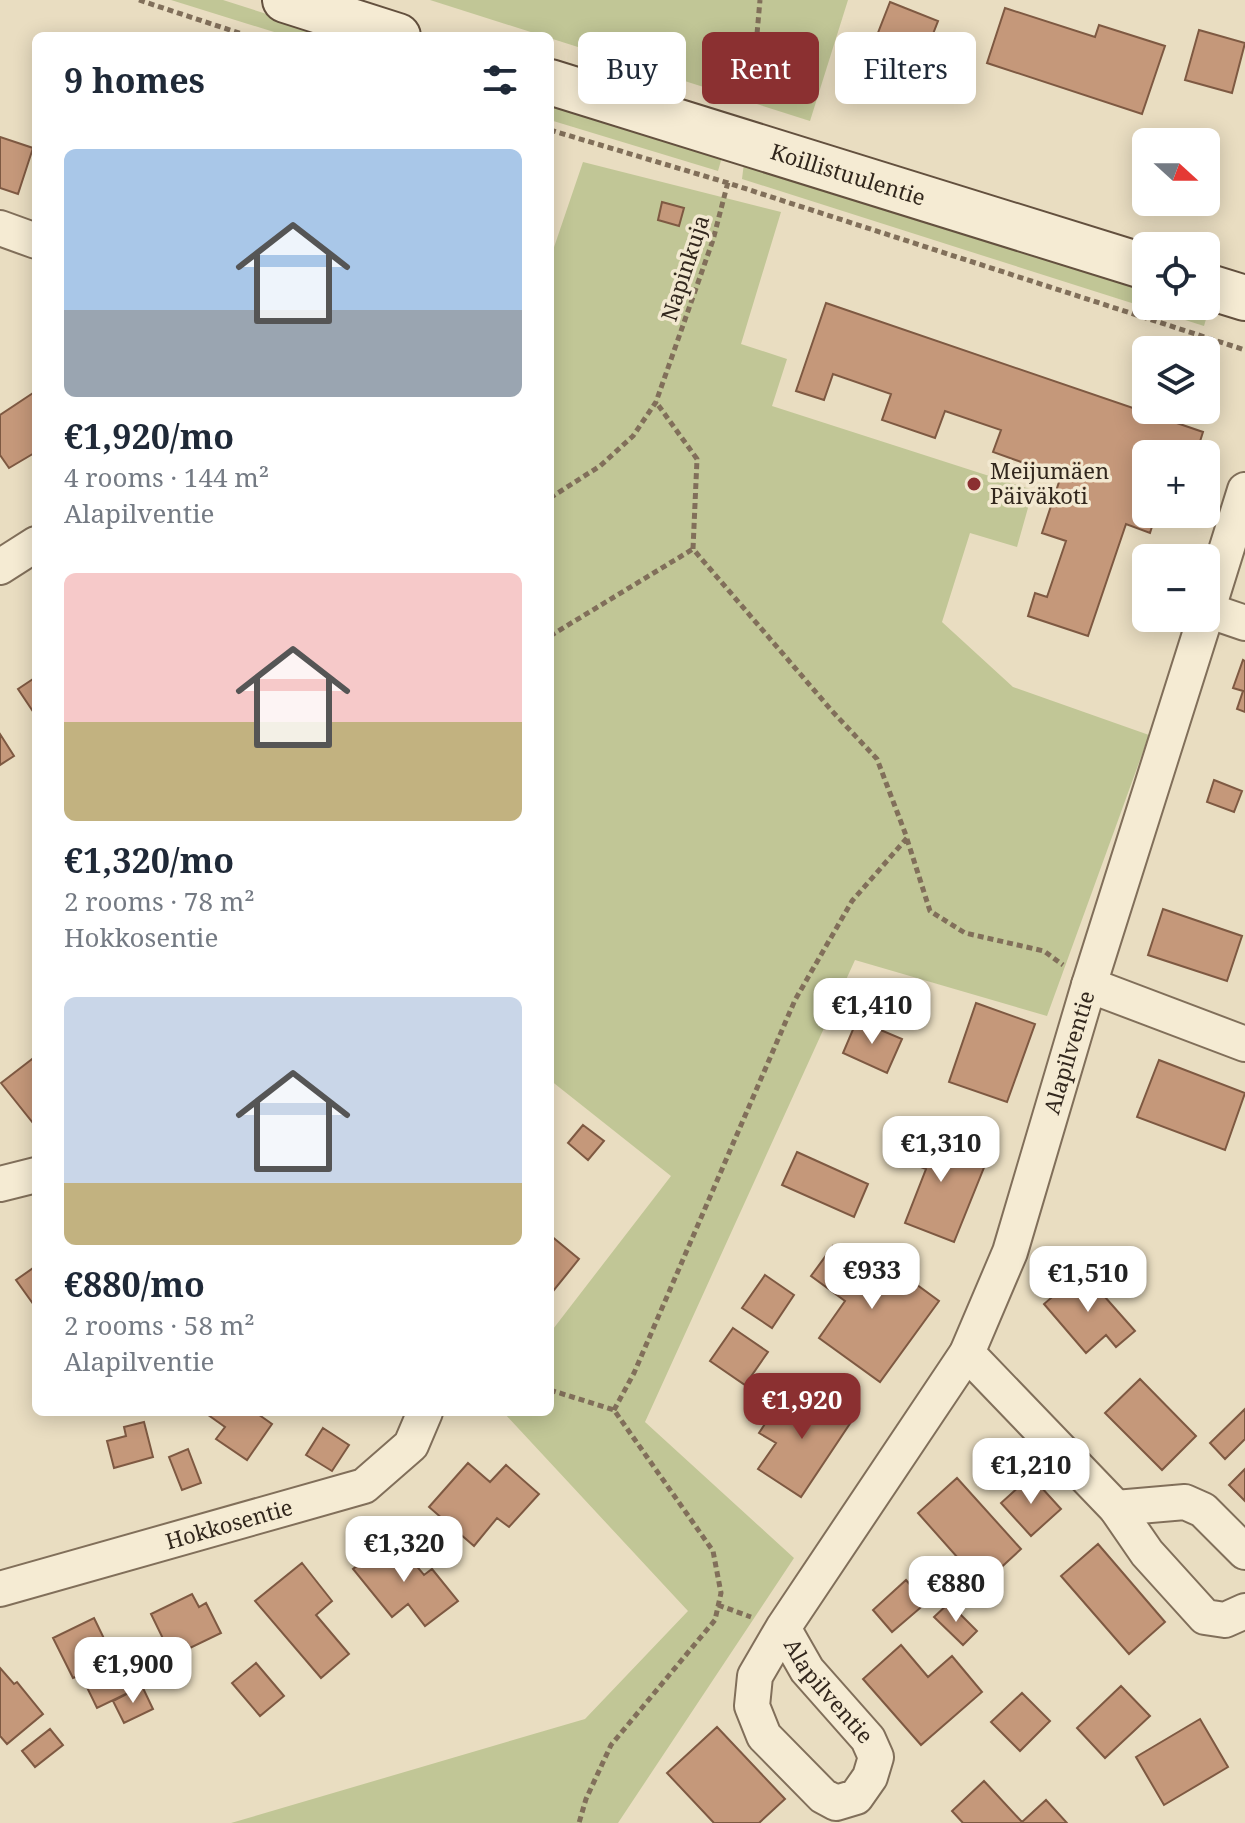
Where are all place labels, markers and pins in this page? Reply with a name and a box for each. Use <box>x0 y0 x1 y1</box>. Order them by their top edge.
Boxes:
place label: Meijumäen Päiväkoti <box>990 455 1109 510</box>
marker: Meijumäen Päiväkoti <box>965 475 983 493</box>
pin: €1,410 <box>807 978 937 1046</box>
pin: €1,310 <box>876 1116 1006 1184</box>
pin: €933 <box>825 1243 919 1311</box>
pin: €1,510 <box>1023 1246 1153 1314</box>
pin: €1,920 <box>737 1373 867 1441</box>
pin: €1,210 <box>966 1438 1096 1506</box>
pin: €1,320 <box>339 1516 469 1584</box>
pin: €880 <box>909 1556 1003 1624</box>
pin: €1,900 <box>68 1637 198 1705</box>

